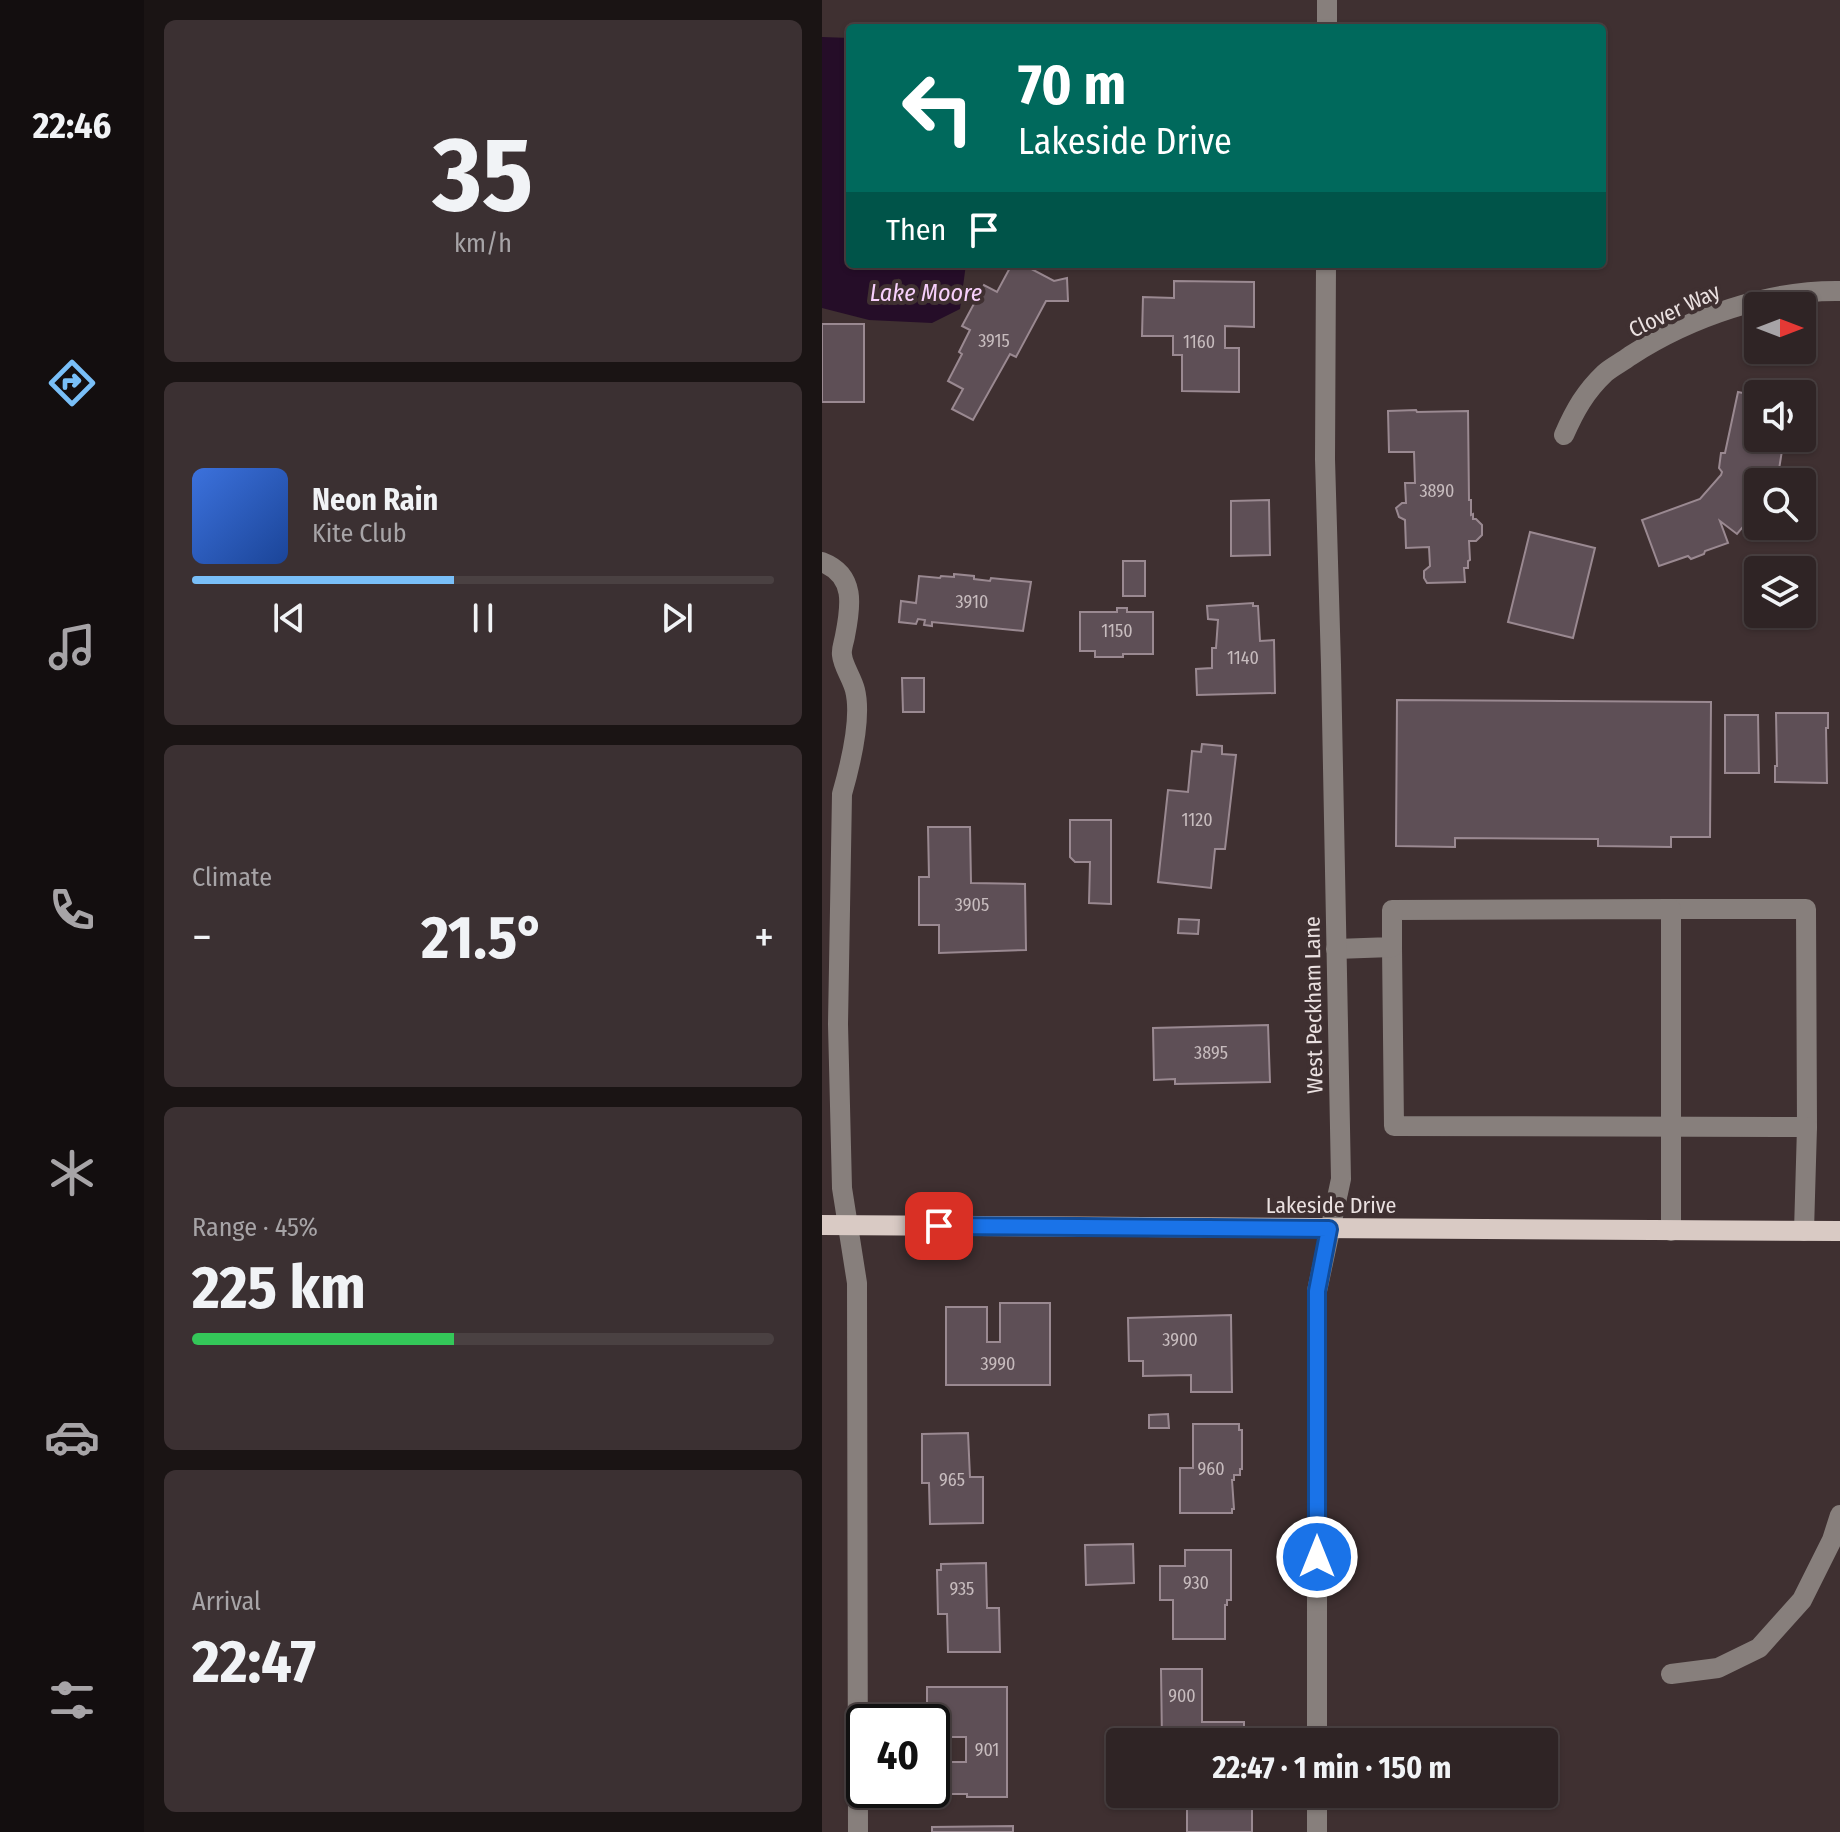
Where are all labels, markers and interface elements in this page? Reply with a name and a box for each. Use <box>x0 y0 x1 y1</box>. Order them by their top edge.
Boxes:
text: 70 m <box>1018 52 1126 119</box>
icon: left <box>886 56 990 160</box>
text: 22:46 <box>33 104 111 148</box>
text: 35 <box>433 113 533 238</box>
text: Lakeside Drive <box>1018 120 1232 164</box>
icon: arrive <box>962 208 1006 252</box>
text: Then <box>886 212 946 248</box>
text: km/h <box>454 228 512 259</box>
street label: Clover Way <box>1624 278 1724 343</box>
water label: Lake Moore <box>870 279 982 307</box>
north arrow <box>1744 292 1816 364</box>
map controls <box>1744 292 1816 628</box>
house number: 3915 <box>978 330 1010 352</box>
house number: 1160 <box>1183 331 1215 353</box>
icon: directions <box>44 355 100 411</box>
button: sound <box>1744 380 1816 452</box>
button: search <box>1744 468 1816 540</box>
house number: 3890 <box>1420 480 1455 502</box>
text: Neon Rain <box>312 482 438 518</box>
text: Kite Club <box>312 518 407 549</box>
button: layers <box>1744 556 1816 628</box>
house number: 3910 <box>956 591 988 613</box>
icon: previous <box>267 596 311 640</box>
icon: pause <box>461 596 505 640</box>
icon: next <box>655 596 699 640</box>
icon: music <box>44 619 100 675</box>
house number: 1150 <box>1101 620 1133 642</box>
house number: 1140 <box>1227 647 1259 669</box>
house number: 1120 <box>1181 809 1213 831</box>
text: Climate <box>192 862 272 893</box>
icon: phone <box>44 882 100 938</box>
house number: 3905 <box>955 894 989 916</box>
text: 21.5° <box>421 902 545 974</box>
text: − <box>192 911 212 964</box>
text: + <box>754 911 774 964</box>
street label: West Peckham Lane <box>1298 916 1329 1094</box>
house number: 3895 <box>1194 1042 1228 1064</box>
icon: climate <box>44 1145 100 1201</box>
pin <box>905 1192 973 1260</box>
street label: Lakeside Drive <box>1266 1192 1396 1219</box>
icon: arrive <box>917 1204 961 1248</box>
text: Range · 45% <box>192 1212 318 1243</box>
text: 225 km <box>192 1252 366 1324</box>
house number: 3900 <box>1162 1329 1198 1351</box>
house number: 3990 <box>981 1353 1015 1375</box>
icon: car <box>44 1409 100 1465</box>
house number: 960 <box>1197 1458 1225 1480</box>
house number: 965 <box>939 1469 965 1491</box>
position arrow <box>1275 1515 1359 1599</box>
house number: 930 <box>1183 1572 1209 1594</box>
house number: 935 <box>950 1578 974 1600</box>
text: Arrival <box>192 1586 261 1617</box>
text: 22:47 <box>192 1626 316 1698</box>
icon: filters <box>44 1672 100 1728</box>
house number: 900 <box>1168 1685 1196 1707</box>
speed limit sign: 40 <box>846 1704 950 1808</box>
house number: 901 <box>975 1739 999 1761</box>
text: 22:47 · 1 min · 150 m <box>1212 1750 1452 1786</box>

